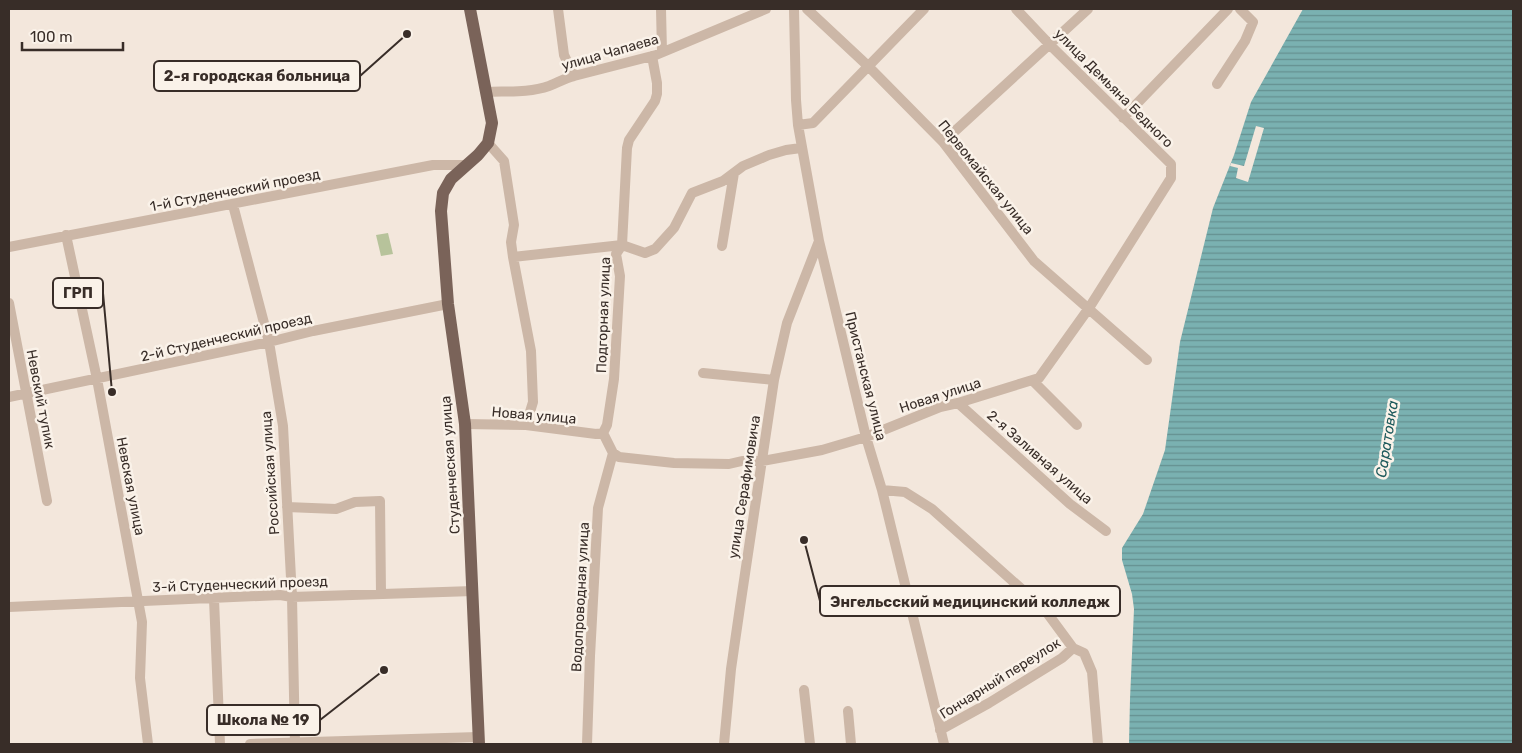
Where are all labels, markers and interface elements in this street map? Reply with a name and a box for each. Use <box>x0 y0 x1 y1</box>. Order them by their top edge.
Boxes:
scale bar <box>22 20 124 52</box>
street label: улица Демьяна Бедного <box>1051 25 1177 151</box>
text: 100 m <box>30 28 72 46</box>
street label: улица Чапаева <box>560 31 661 74</box>
callout: 2-я городская больница <box>154 61 360 91</box>
text: 2-я городская больница <box>164 67 350 85</box>
street label: Первомайская улица <box>934 117 1037 238</box>
street label: 1-й Студенческий проезд <box>149 166 322 215</box>
street label: Подгорная улица <box>593 257 614 373</box>
callout: ГРП <box>53 278 103 308</box>
text: ГРП <box>63 284 93 302</box>
street label: 2-й Студенческий проезд <box>139 310 313 365</box>
street label: Пристанская улица <box>841 310 890 442</box>
street label: Невский тупик <box>23 348 59 451</box>
street label: Новая улица <box>897 374 983 417</box>
street label: Студенческая улица <box>437 395 464 535</box>
water label: Саратовка <box>1372 399 1402 479</box>
street label: Новая улица <box>491 403 577 428</box>
street label: 2-я Заливная улица <box>983 407 1096 508</box>
street label: Российская улица <box>258 411 283 535</box>
street label: улица Серафимовича <box>725 414 764 560</box>
street label: Невская улица <box>113 435 148 537</box>
street label: Водопроводная улица <box>568 521 593 673</box>
street label: 3-й Студенческий проезд <box>152 573 328 596</box>
callout: Энгельсский медицинский колледж <box>820 586 1120 616</box>
text: Энгельсский медицинский колледж <box>830 593 1110 611</box>
street label: Гончарный переулок <box>937 634 1064 723</box>
callout: Школа № 19 <box>207 705 320 735</box>
text: Школа № 19 <box>217 711 310 729</box>

